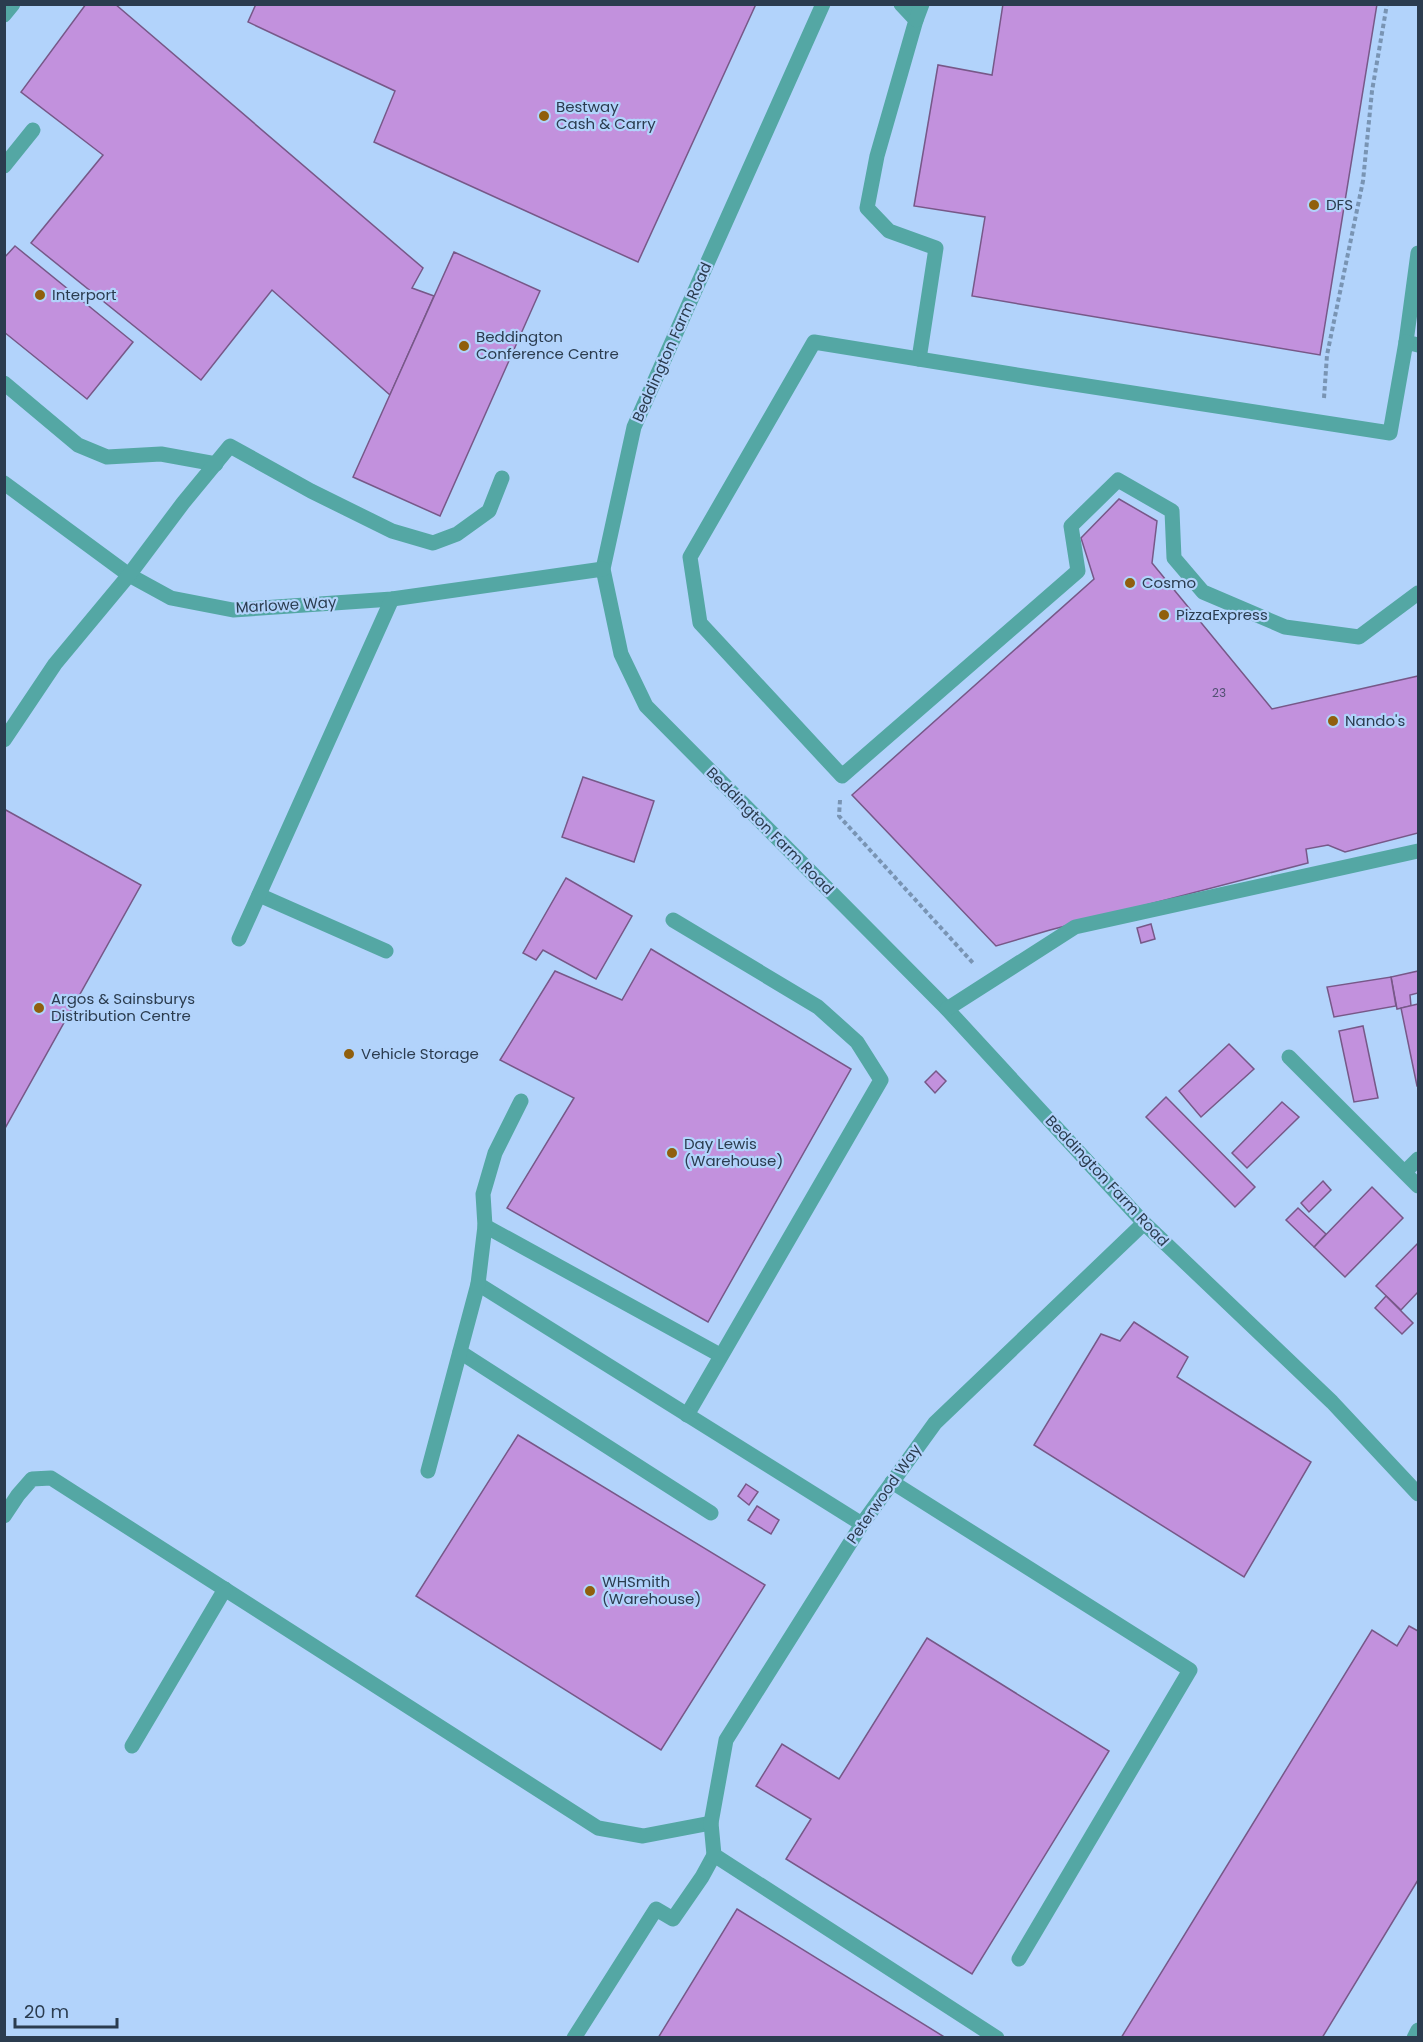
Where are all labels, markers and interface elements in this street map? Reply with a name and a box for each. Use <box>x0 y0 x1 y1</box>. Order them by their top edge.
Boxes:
place label: Bestway Cash & Carry <box>556 96 656 134</box>
marker: Bestway Cash & Carry <box>537 109 551 123</box>
place label: DFS <box>1326 194 1353 215</box>
marker: DFS <box>1307 198 1321 212</box>
street label: Beddington Farm Road <box>627 259 716 425</box>
place label: Interport <box>52 284 116 305</box>
marker: Interport <box>33 288 47 302</box>
place label: Beddington Conference Centre <box>476 326 619 364</box>
marker: Beddington Conference Centre <box>457 339 471 353</box>
place label: Cosmo <box>1142 572 1196 593</box>
marker: Cosmo <box>1123 576 1137 590</box>
street label: Marlowe Way <box>235 591 337 618</box>
place label: PizzaExpress <box>1176 604 1268 625</box>
marker: PizzaExpress <box>1157 608 1171 622</box>
house number: 23 <box>1212 684 1226 701</box>
place label: Nando's <box>1345 710 1405 731</box>
marker: Nando's <box>1326 714 1340 728</box>
street label: Beddington Farm Road <box>702 762 839 899</box>
place label: Argos & Sainsburys Distribution Centre <box>51 988 195 1026</box>
marker: Argos & Sainsburys Distribution Centre <box>32 1001 46 1015</box>
place label: Vehicle Storage <box>361 1043 479 1064</box>
marker: Vehicle Storage <box>342 1047 356 1061</box>
street label: Beddington Farm Road <box>1041 1110 1174 1251</box>
place label: Day Lewis (Warehouse) <box>684 1133 783 1171</box>
marker: Day Lewis (Warehouse) <box>665 1146 679 1160</box>
street label: Peterwood Way <box>841 1439 926 1548</box>
place label: WHSmith (Warehouse) <box>602 1571 701 1609</box>
marker: WHSmith (Warehouse) <box>583 1584 597 1598</box>
scale bar <box>15 1991 117 2029</box>
text: 20 m <box>24 1999 69 2024</box>

